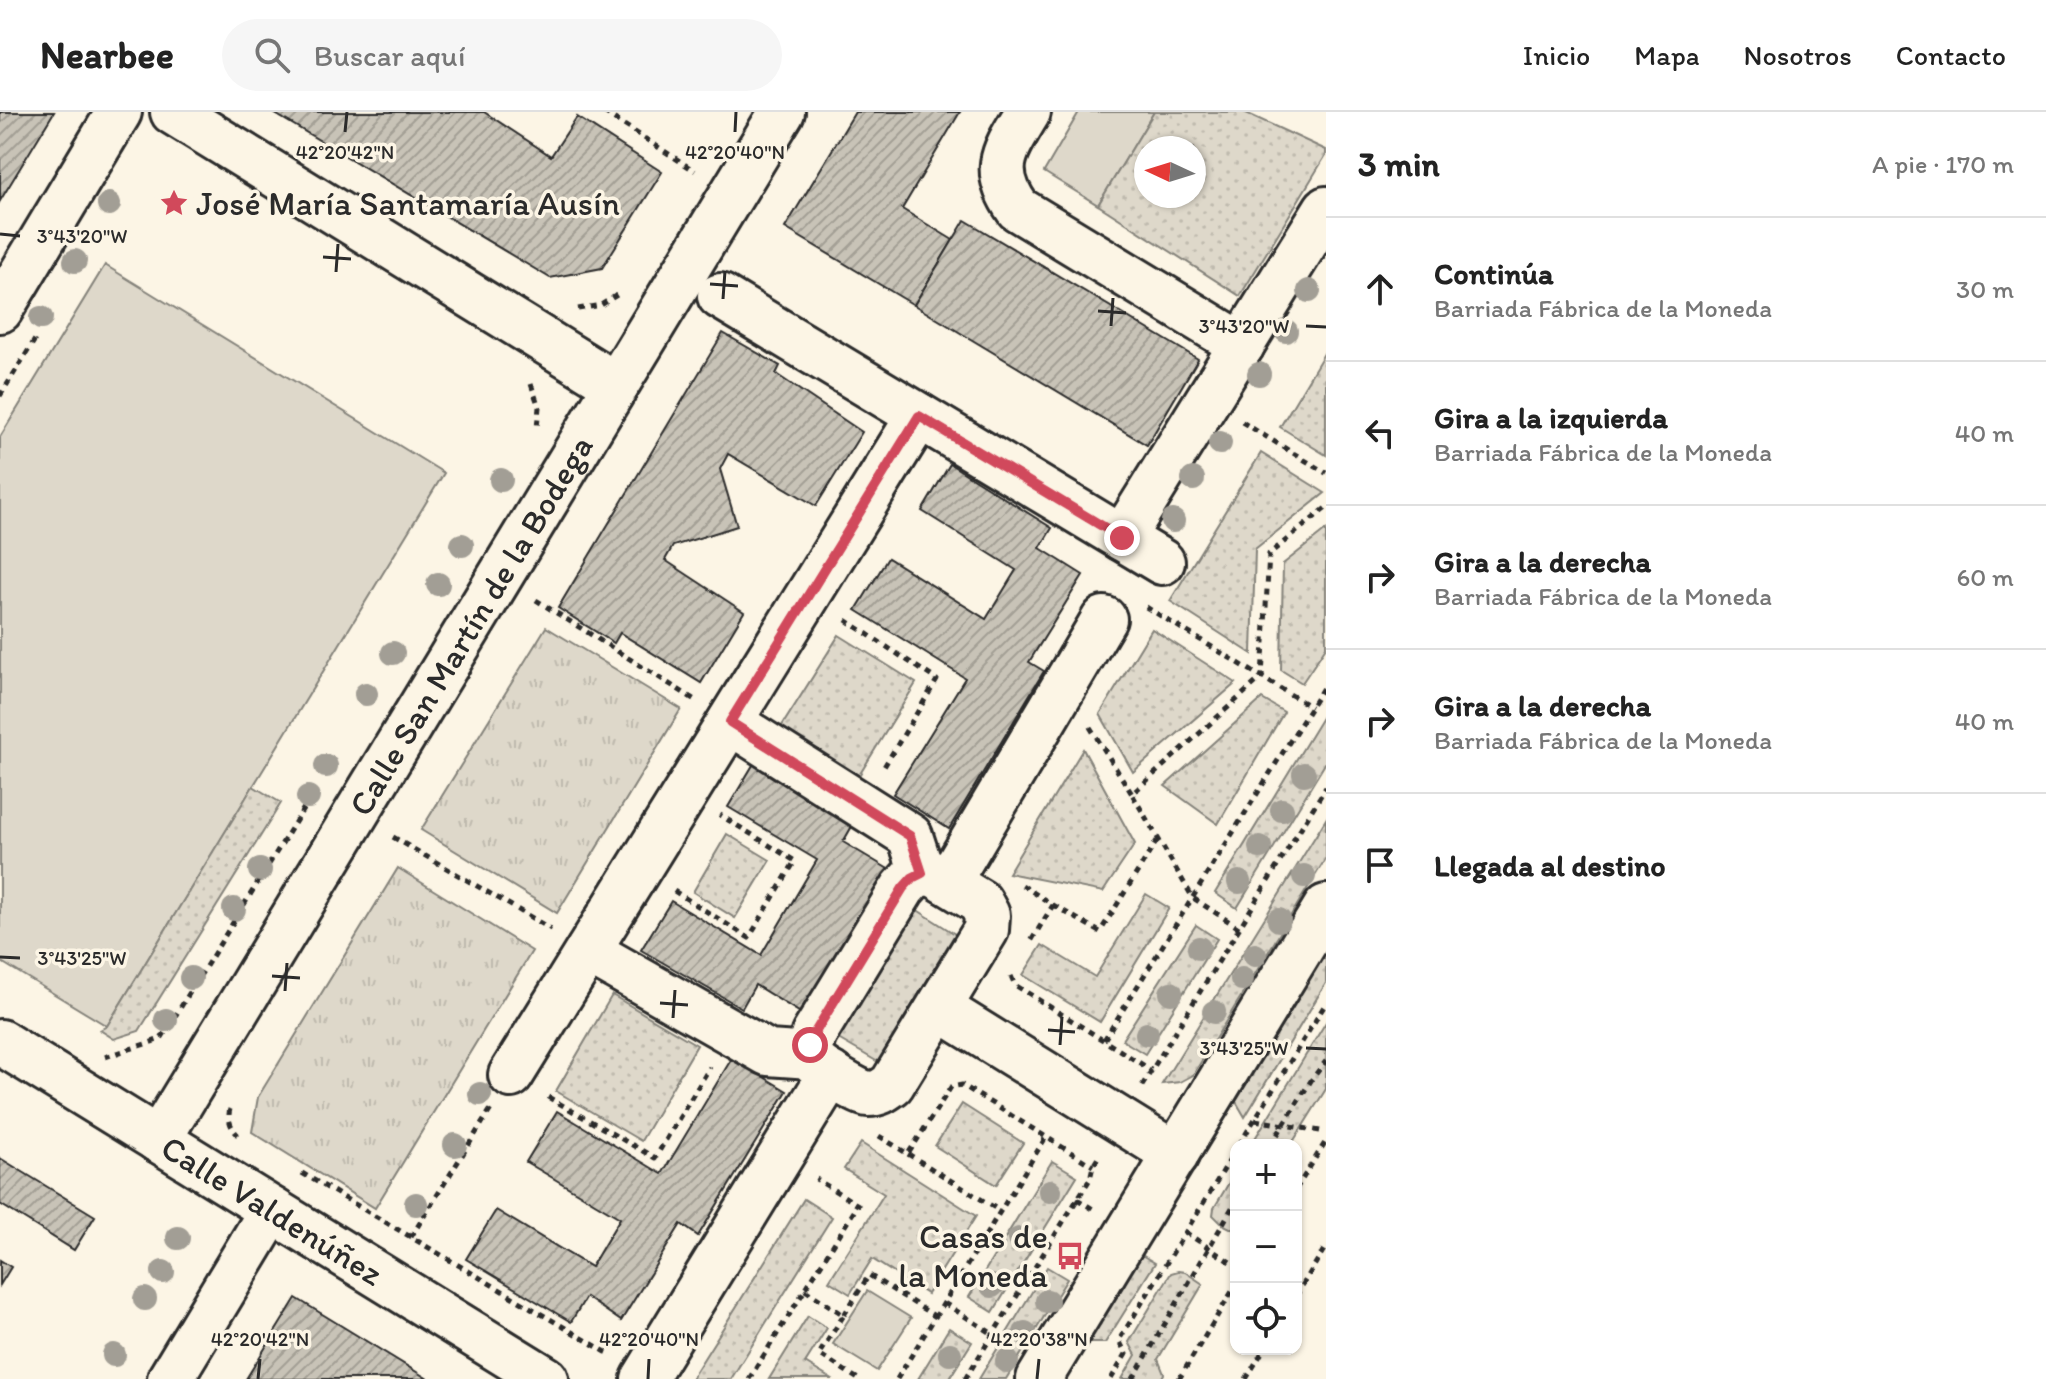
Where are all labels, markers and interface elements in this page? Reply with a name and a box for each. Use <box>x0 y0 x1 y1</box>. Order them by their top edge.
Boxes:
search box <box>222 19 782 91</box>
text: Nearbee <box>40 32 174 78</box>
icon: search <box>250 33 294 77</box>
text: Buscar aquí <box>314 37 465 74</box>
text: Inicio <box>1523 38 1590 72</box>
text: Mapa <box>1634 38 1700 72</box>
text: Nosotros <box>1744 38 1852 72</box>
text: Contacto <box>1896 38 2006 72</box>
north arrow <box>1134 136 1206 208</box>
text: 42°20'42"N <box>296 140 394 164</box>
text: 42°20'40"N <box>685 140 785 164</box>
text: 3 min <box>1358 144 1440 185</box>
text: A pie · 170 m <box>1872 148 2014 180</box>
place label: José María Santamaría Ausín <box>196 183 620 224</box>
place icon: José María Santamaría Ausín <box>159 188 189 218</box>
text: 3°43'20"W <box>37 224 127 248</box>
text: Continúa <box>1434 255 1554 292</box>
icon: ahead <box>1358 267 1402 311</box>
text: 30 m <box>1956 273 2014 305</box>
text: Barriada Fábrica de la Moneda <box>1434 292 1772 324</box>
text: 3°43'20"W <box>1199 314 1289 338</box>
text: Gira a la izquierda <box>1434 399 1668 436</box>
icon: left <box>1358 411 1402 455</box>
text: 40 m <box>1955 417 2014 449</box>
street label: Calle San Martín de la Bodega <box>339 428 601 823</box>
text: Barriada Fábrica de la Moneda <box>1434 436 1772 468</box>
route end <box>1104 520 1140 556</box>
text: Gira a la derecha <box>1434 543 1651 580</box>
icon: right <box>1358 555 1402 599</box>
text: 60 m <box>1957 561 2014 593</box>
text: Barriada Fábrica de la Moneda <box>1434 580 1772 612</box>
text: Gira a la derecha <box>1434 687 1651 724</box>
icon: right <box>1358 699 1402 743</box>
text: 40 m <box>1955 705 2014 737</box>
text: Barriada Fábrica de la Moneda <box>1434 724 1772 756</box>
icon: arrive <box>1358 843 1402 887</box>
text: Llegada al destino <box>1434 847 1666 884</box>
text: 3°43'25"W <box>38 946 126 970</box>
route start <box>792 1027 828 1063</box>
text: 3°43'25"W <box>1200 1036 1288 1060</box>
street label: Calle Valdenúñez <box>154 1126 391 1294</box>
map controls <box>1230 1139 1302 1355</box>
button: + <box>1230 1139 1302 1211</box>
button: − <box>1230 1211 1302 1283</box>
place label: Casas de la Moneda <box>898 1216 1048 1296</box>
bus stop icon: Casas de la Moneda <box>1055 1241 1085 1271</box>
button: locate <box>1230 1283 1302 1355</box>
text: 42°20'42"N <box>211 1327 309 1351</box>
text: 42°20'40"N <box>599 1327 699 1351</box>
text: 42°20'38"N <box>990 1327 1088 1351</box>

